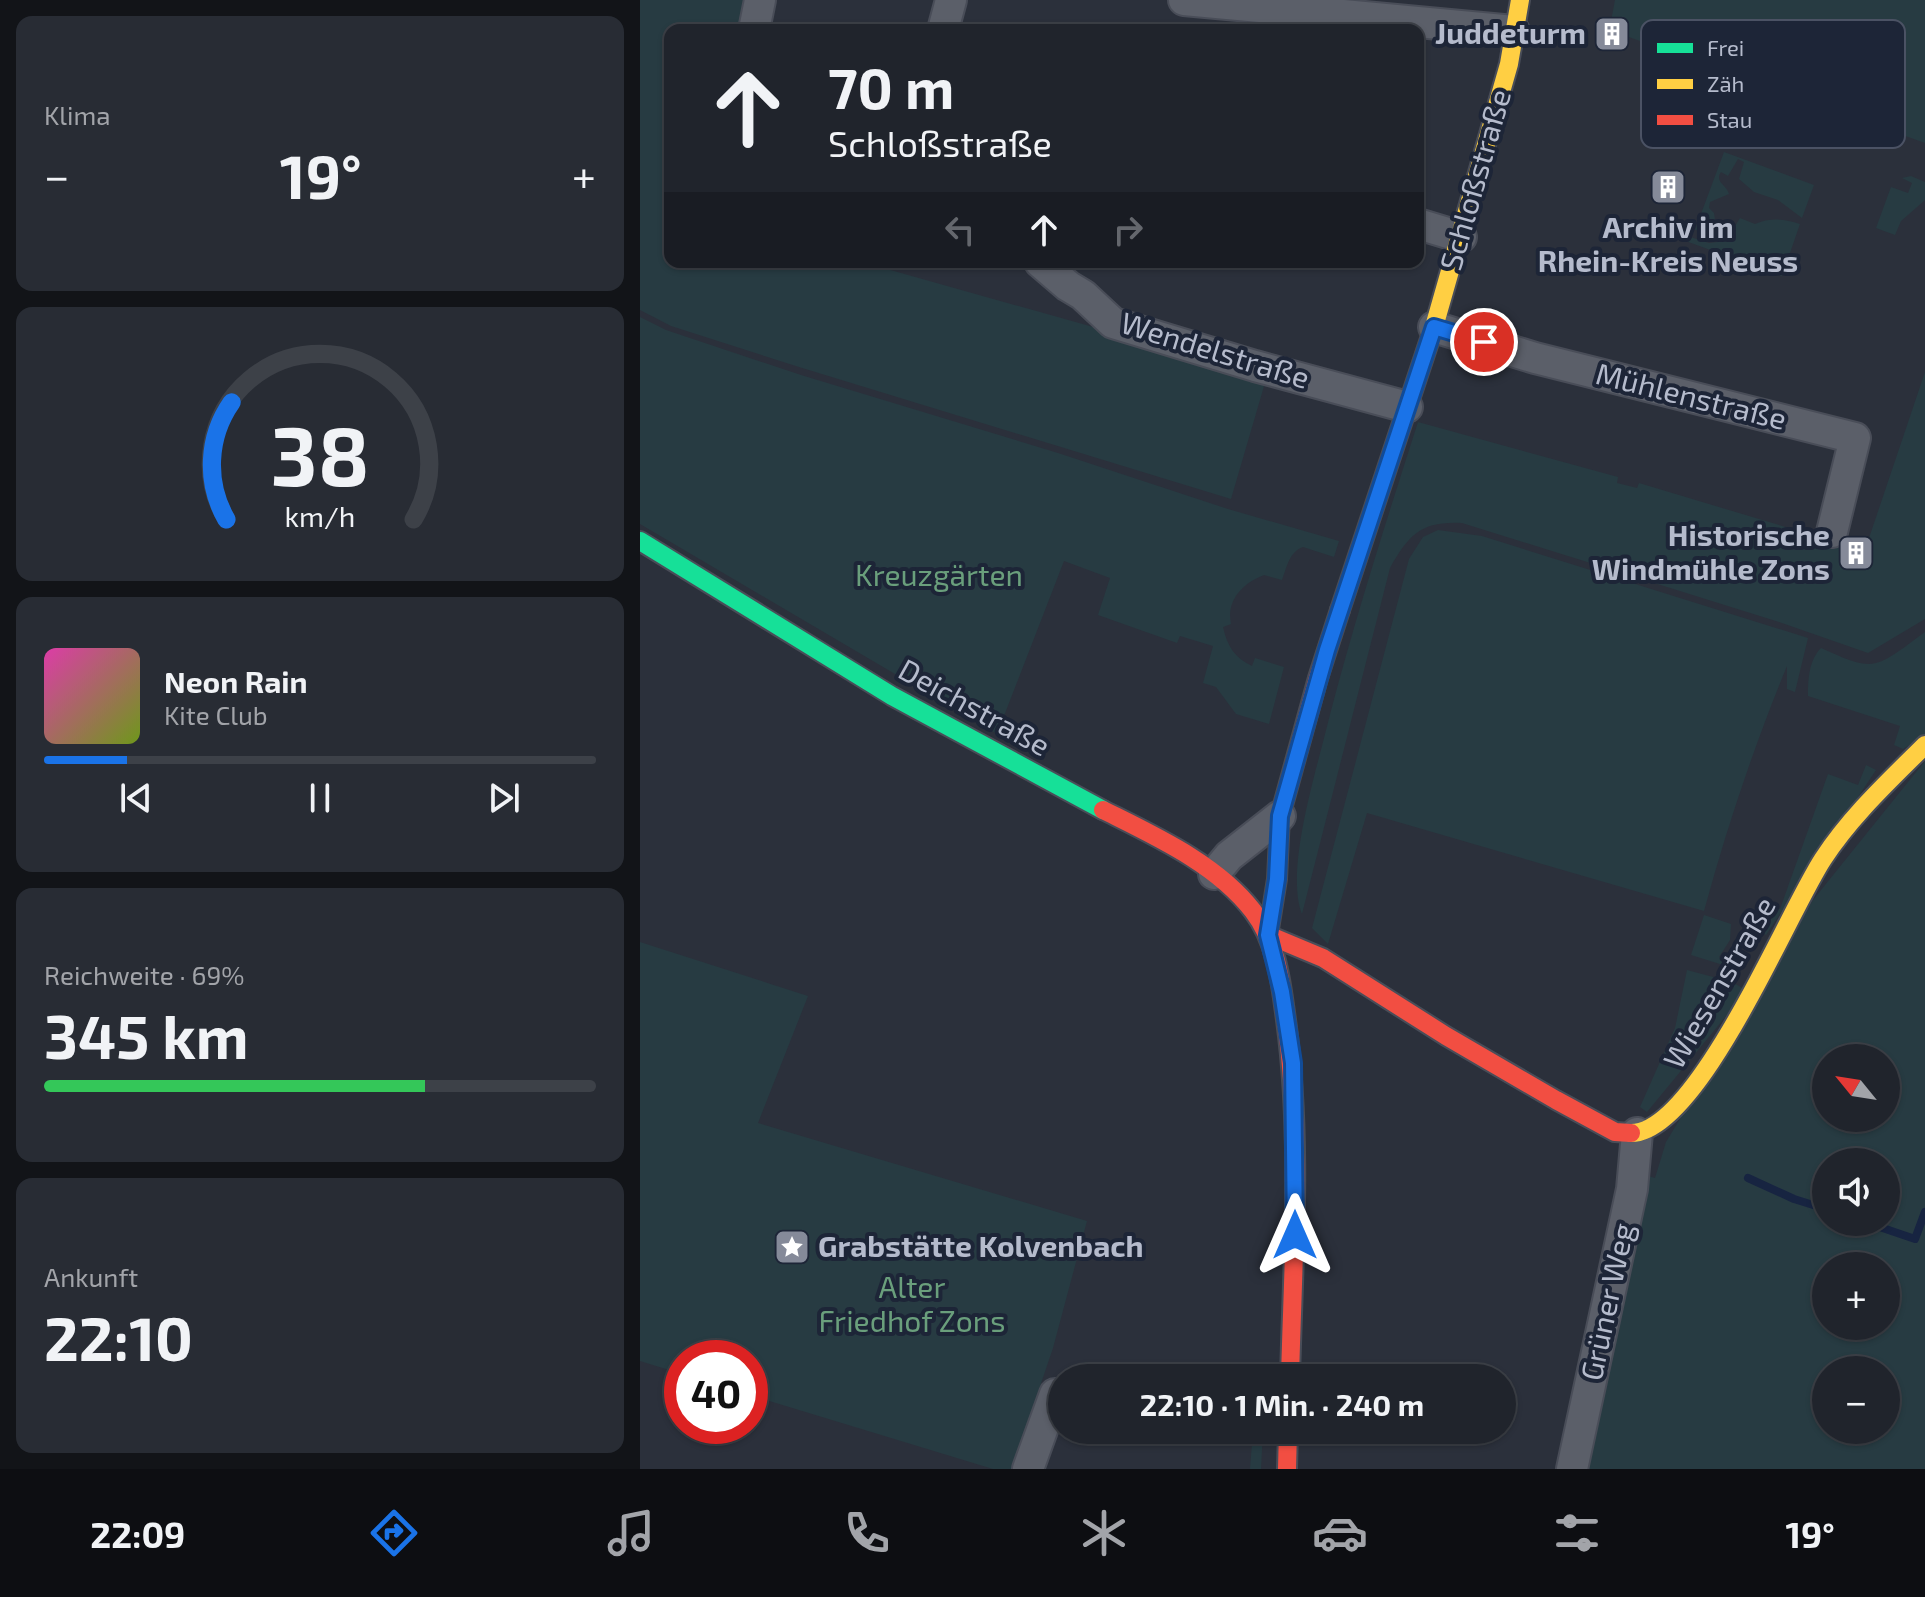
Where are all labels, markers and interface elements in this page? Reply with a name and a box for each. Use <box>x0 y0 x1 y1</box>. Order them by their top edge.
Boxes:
place label: Juddeturm <box>1435 14 1586 50</box>
building icon: Juddeturm <box>1593 15 1631 53</box>
legend <box>1641 20 1905 148</box>
text: Frei <box>1707 34 1744 60</box>
text: 70 m <box>828 53 954 120</box>
icon: ahead <box>696 56 800 160</box>
text: Zäh <box>1707 70 1744 96</box>
street label: Schloßstraße <box>1431 85 1517 274</box>
text: Klima <box>44 99 111 130</box>
text: Stau <box>1707 106 1752 132</box>
text: Schloßstraße <box>828 121 1052 164</box>
text: 19° <box>280 139 362 211</box>
text: − <box>44 148 70 201</box>
text: + <box>572 148 596 201</box>
building icon: Archiv im Rhein-Kreis Neuss <box>1649 168 1687 206</box>
icon: left <box>938 208 982 252</box>
icon: ahead <box>1022 208 1066 252</box>
icon: right <box>1106 208 1150 252</box>
place label: Archiv im Rhein-Kreis Neuss <box>1538 208 1798 278</box>
street label: Wendelstraße <box>1117 303 1314 395</box>
pin <box>1450 308 1518 376</box>
icon: arrive <box>1462 320 1506 364</box>
street label: Mühlenstraße <box>1593 354 1790 436</box>
text: 38 <box>270 402 370 502</box>
text: km/h <box>285 498 355 533</box>
place label: Historische Windmühle Zons <box>1592 516 1830 586</box>
building icon: Historische Windmühle Zons <box>1837 534 1875 572</box>
park label: Kreuzgärten <box>855 556 1023 592</box>
street label: Deichstraße <box>893 650 1057 763</box>
text: Neon Rain <box>164 663 308 699</box>
text: Kite Club <box>164 699 268 730</box>
icon: previous <box>114 776 158 820</box>
icon: pause <box>298 776 342 820</box>
icon: next <box>482 776 526 820</box>
street label: Wiesenstraße <box>1655 890 1782 1074</box>
text: Reichweite · 69% <box>44 959 245 990</box>
text: 345 km <box>44 999 249 1071</box>
north arrow <box>1812 1044 1900 1132</box>
map controls <box>1812 1044 1900 1444</box>
button: sound <box>1812 1148 1900 1236</box>
position arrow <box>1253 1193 1337 1277</box>
street label: Grüner Weg <box>1572 1219 1640 1384</box>
place label: Grabstätte Kolvenbach <box>818 1227 1144 1263</box>
place icon: Grabstätte Kolvenbach <box>773 1228 811 1266</box>
button: + <box>1812 1252 1900 1340</box>
text: Ankunft <box>44 1261 138 1292</box>
park label: Alter Friedhof Zons <box>818 1268 1006 1338</box>
text: 22:10 <box>44 1301 193 1373</box>
speed limit sign: 40 <box>664 1340 768 1444</box>
button: − <box>1812 1356 1900 1444</box>
text: 22:10 · 1 Min. · 240 m <box>1140 1386 1424 1422</box>
icon: directions <box>366 1505 422 1561</box>
icon: music <box>603 1505 659 1561</box>
icon: phone <box>839 1505 895 1561</box>
icon: climate <box>1076 1505 1132 1561</box>
icon: car <box>1312 1505 1368 1561</box>
icon: filters <box>1549 1505 1605 1561</box>
text: 22:09 <box>90 1512 185 1555</box>
text: 19° <box>1786 1512 1835 1555</box>

